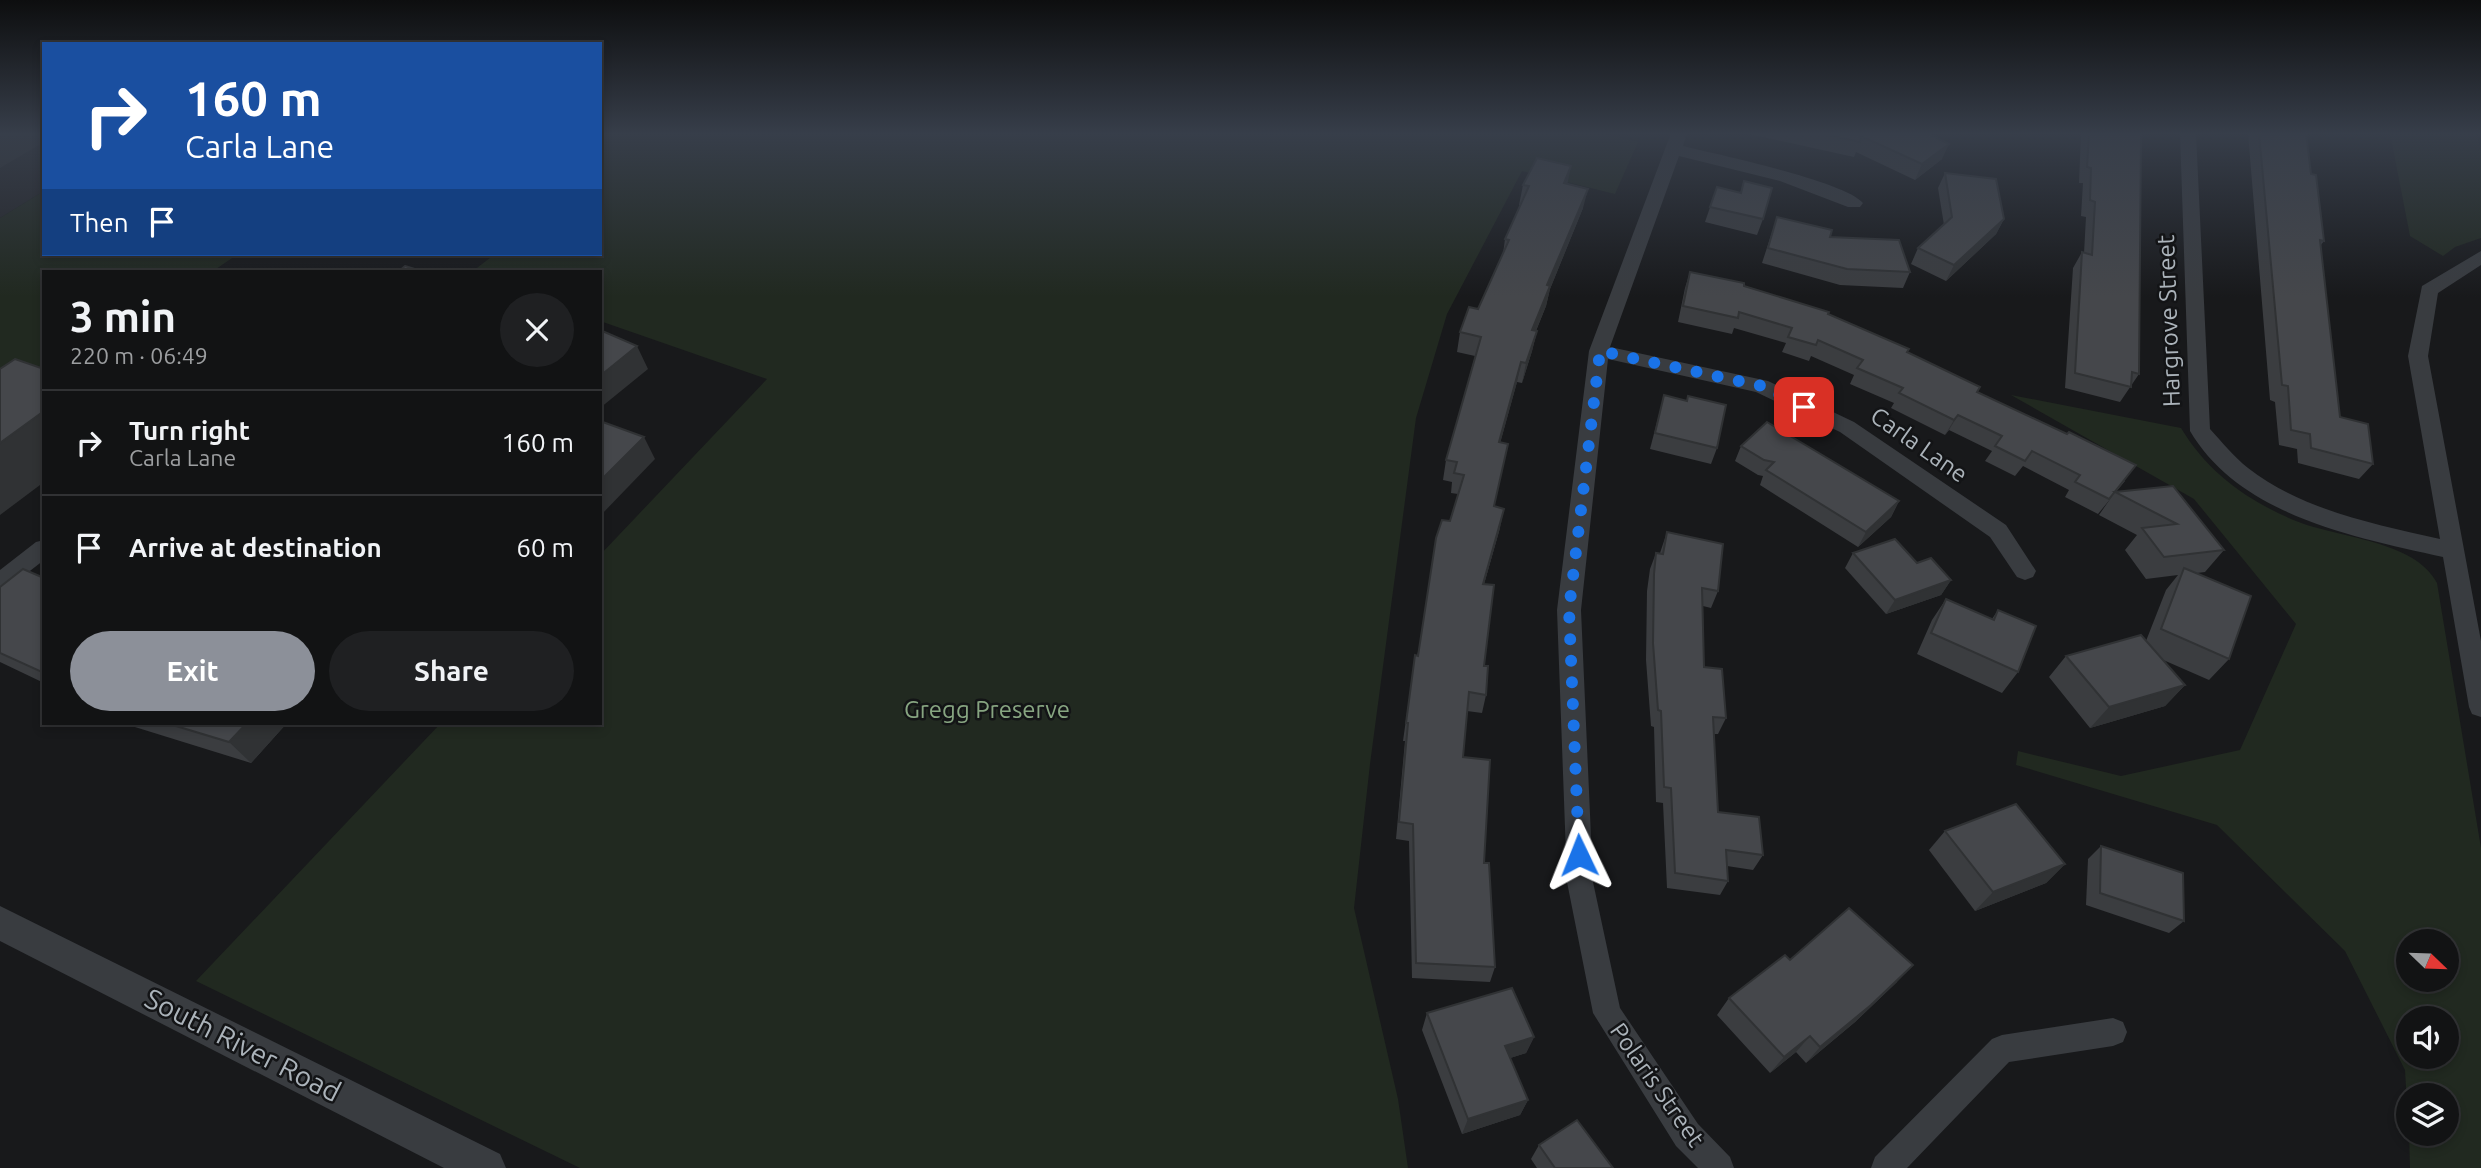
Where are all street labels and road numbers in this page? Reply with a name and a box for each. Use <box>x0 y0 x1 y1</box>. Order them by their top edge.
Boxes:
street label: Hargrove Street <box>2152 234 2185 408</box>
street label: Carla Lane <box>1866 401 1973 488</box>
street label: South River Road <box>140 982 346 1107</box>
street label: Polaris Street <box>1605 1018 1710 1152</box>

